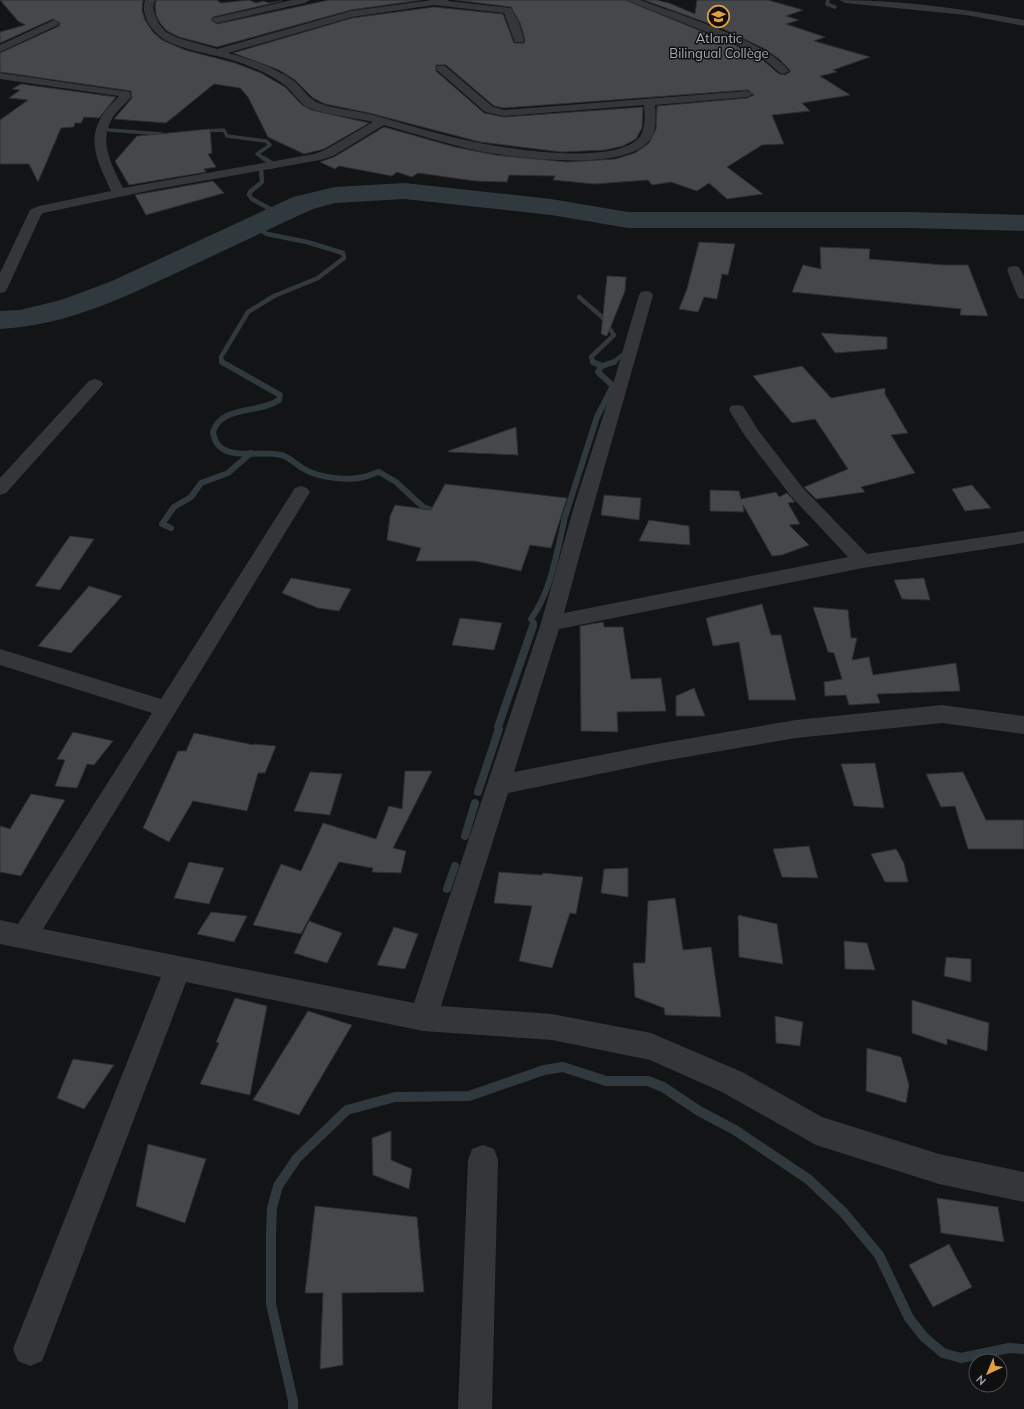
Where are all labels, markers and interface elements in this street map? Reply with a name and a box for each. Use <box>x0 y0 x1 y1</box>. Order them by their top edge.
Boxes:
school or university icon: Atlantic Bilingual Collège <box>706 3 732 29</box>
place label: Atlantic Bilingual Collège <box>669 30 769 61</box>
north arrow <box>968 1353 1008 1393</box>
text: N <box>973 1372 989 1388</box>

